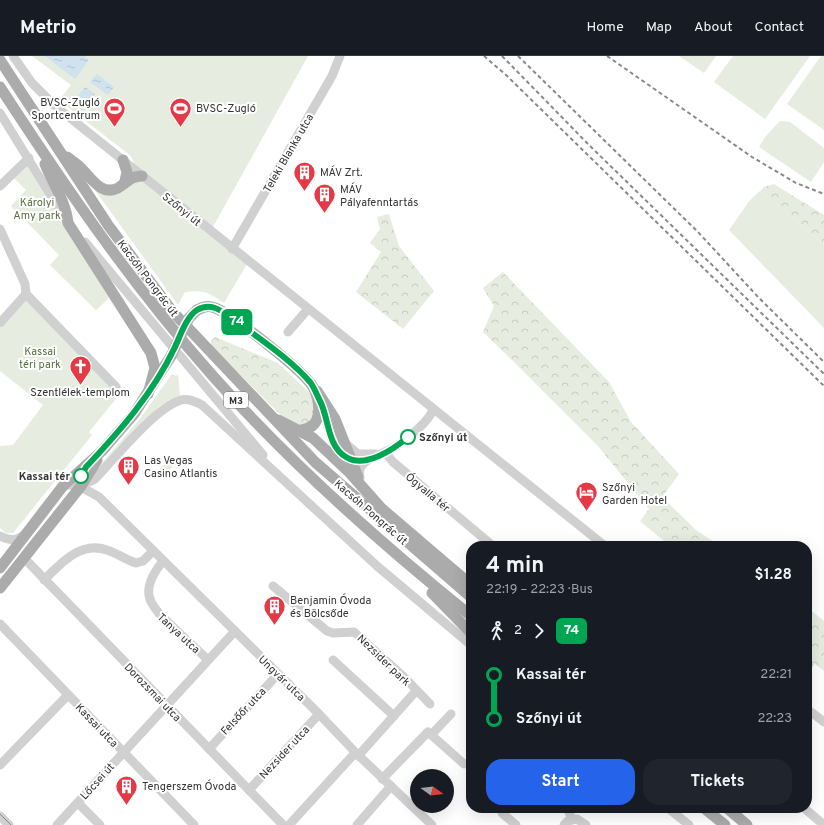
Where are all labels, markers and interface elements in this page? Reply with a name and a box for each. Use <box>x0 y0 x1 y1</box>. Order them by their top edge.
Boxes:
text: Metrio <box>20 16 77 40</box>
text: Home <box>587 19 624 36</box>
text: Map <box>646 19 672 36</box>
text: About <box>694 19 733 36</box>
text: Contact <box>755 19 804 36</box>
sports icon: BVSC-Zugló Sportcentrum <box>102 95 128 128</box>
sports icon: BVSC-Zugló <box>168 95 194 128</box>
place label: BVSC-Zugló Sportcentrum <box>31 96 100 123</box>
place label: BVSC-Zugló <box>196 102 256 116</box>
street label: Teleki Blanka utca <box>261 111 317 196</box>
building icon: MÁV Zrt. <box>291 159 317 192</box>
place label: MÁV Zrt. <box>320 165 362 180</box>
building icon: MÁV Pályafenntartás <box>312 182 338 215</box>
place label: MÁV Pályafenntartás <box>340 182 418 210</box>
street label: Szőnyi út <box>159 190 204 230</box>
park label: Károlyi Amy park <box>13 196 61 223</box>
street label: Kacsóh Pongrác út <box>114 237 181 320</box>
line badge: 74 <box>219 309 255 335</box>
text: 74 <box>229 313 245 330</box>
park label: Kassai téri park <box>19 345 61 372</box>
church icon: Szentlélek-templom <box>67 353 93 386</box>
place label: Szentlélek-templom <box>30 386 130 400</box>
road number: M3 <box>224 392 248 408</box>
marker: Szőnyi út <box>400 429 416 445</box>
place label: Szőnyi út <box>419 431 467 445</box>
building icon: Las Vegas Casino Atlantis <box>116 453 142 486</box>
place label: Las Vegas Casino Atlantis <box>144 454 218 481</box>
marker: Kassai tér <box>73 468 89 484</box>
street label: Ógyalla tér <box>402 469 454 516</box>
place label: Kassai tér <box>19 470 70 484</box>
street label: Kacsóh Pongrác út <box>331 477 410 548</box>
hotel icon: Szőnyi Garden Hotel <box>574 480 600 513</box>
place label: Szőnyi Garden Hotel <box>602 481 667 508</box>
text: 4 min <box>486 553 544 580</box>
text: $1.28 <box>755 566 792 585</box>
text: 22:19 – 22:23 · Bus <box>486 582 593 598</box>
building icon: Benjamin Óvoda és Bölcsőde <box>262 593 288 626</box>
place label: Benjamin Óvoda és Bölcsőde <box>290 593 371 621</box>
street label: Tanya utca <box>154 610 203 657</box>
icon: walk <box>486 620 508 642</box>
icon: forward <box>528 620 550 642</box>
text: 74 <box>564 622 579 639</box>
text: 2 <box>514 623 522 639</box>
street label: Nezsider park <box>354 632 413 690</box>
street label: Ungvár utca <box>255 653 308 705</box>
street label: Dorozsmai utca <box>121 660 184 725</box>
text: Kassai tér <box>516 666 586 685</box>
text: 22:21 <box>760 667 792 683</box>
street label: Felsőőr utca <box>218 685 269 738</box>
street label: Kassai utca <box>72 701 121 751</box>
text: Szőnyi út <box>516 710 582 729</box>
text: 22:23 <box>757 711 792 727</box>
street label: Nezsider utca <box>257 723 313 782</box>
button: Start <box>486 759 635 805</box>
button: Tickets <box>643 759 792 805</box>
street label: Lőcsei út <box>78 760 118 803</box>
north arrow <box>410 769 454 813</box>
map controls <box>410 769 454 813</box>
building icon: Tengerszem Óvoda <box>114 773 140 806</box>
place label: Tengerszem Óvoda <box>142 779 237 794</box>

